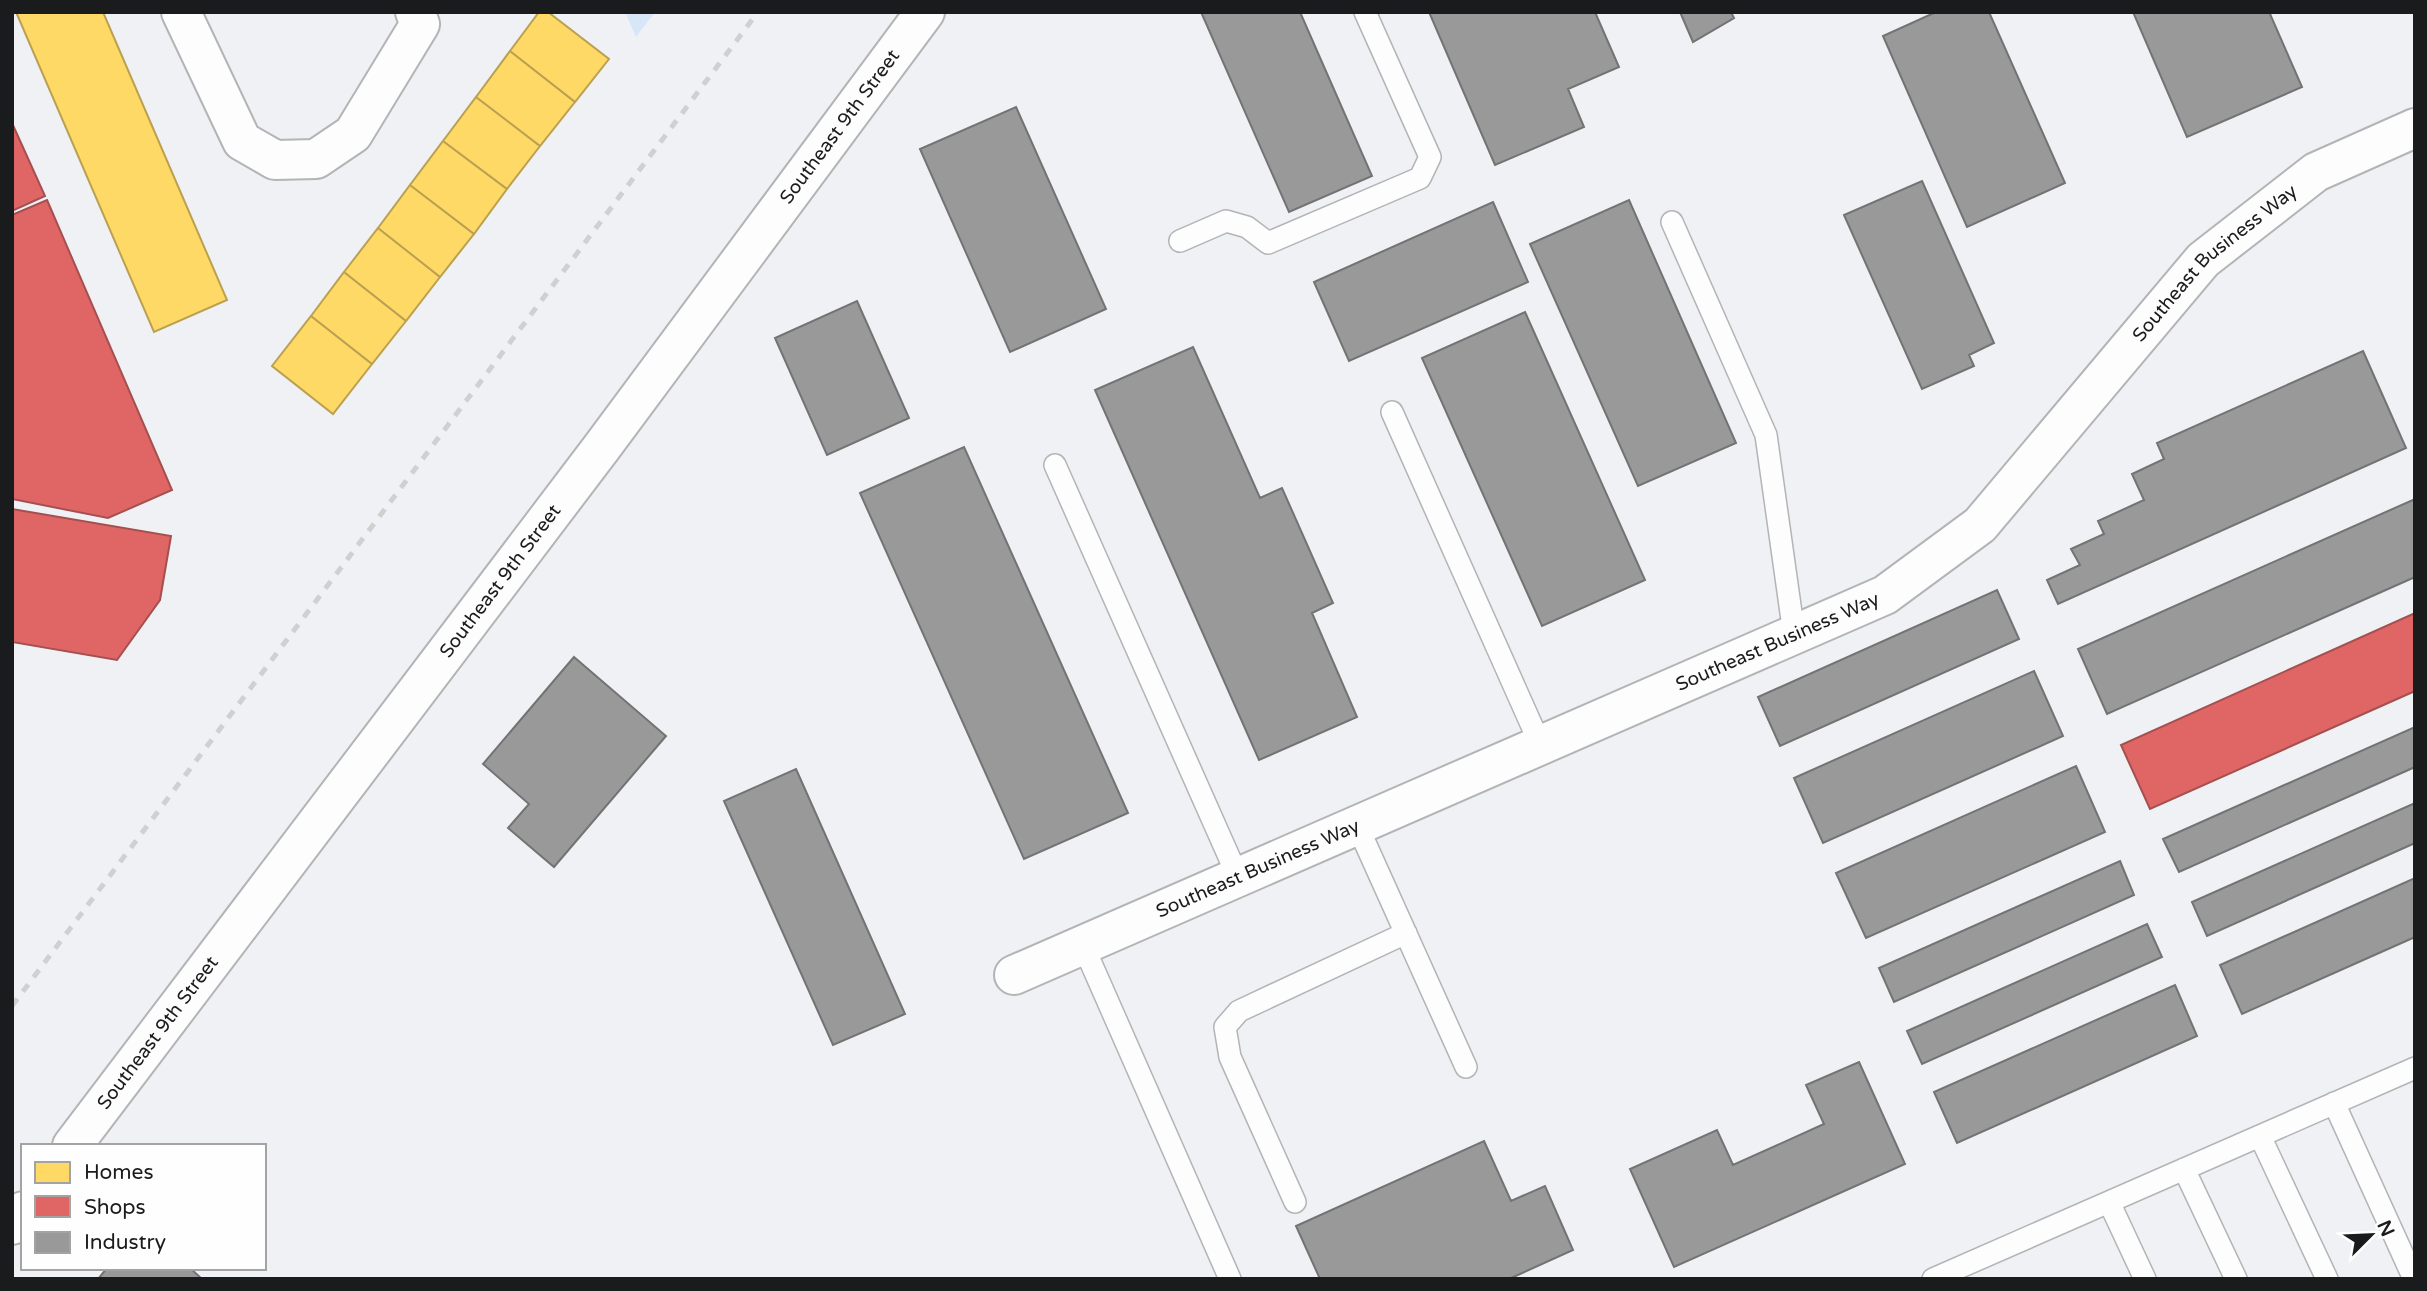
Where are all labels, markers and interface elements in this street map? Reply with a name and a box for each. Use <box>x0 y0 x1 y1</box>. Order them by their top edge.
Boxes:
street label: Southeast 9th Street <box>775 45 904 208</box>
street label: Southeast Business Way <box>2128 180 2301 346</box>
street label: Southeast 9th Street <box>435 500 565 662</box>
street label: Southeast Business Way <box>1672 588 1883 696</box>
street label: Southeast Business Way <box>1153 815 1363 923</box>
street label: Southeast 9th Street <box>93 952 223 1114</box>
legend <box>21 1144 266 1270</box>
text: Homes <box>84 1160 154 1185</box>
text: Shops <box>84 1195 146 1220</box>
north arrow <box>2336 1200 2406 1270</box>
text: N <box>2372 1217 2399 1240</box>
text: Industry <box>84 1230 166 1255</box>

